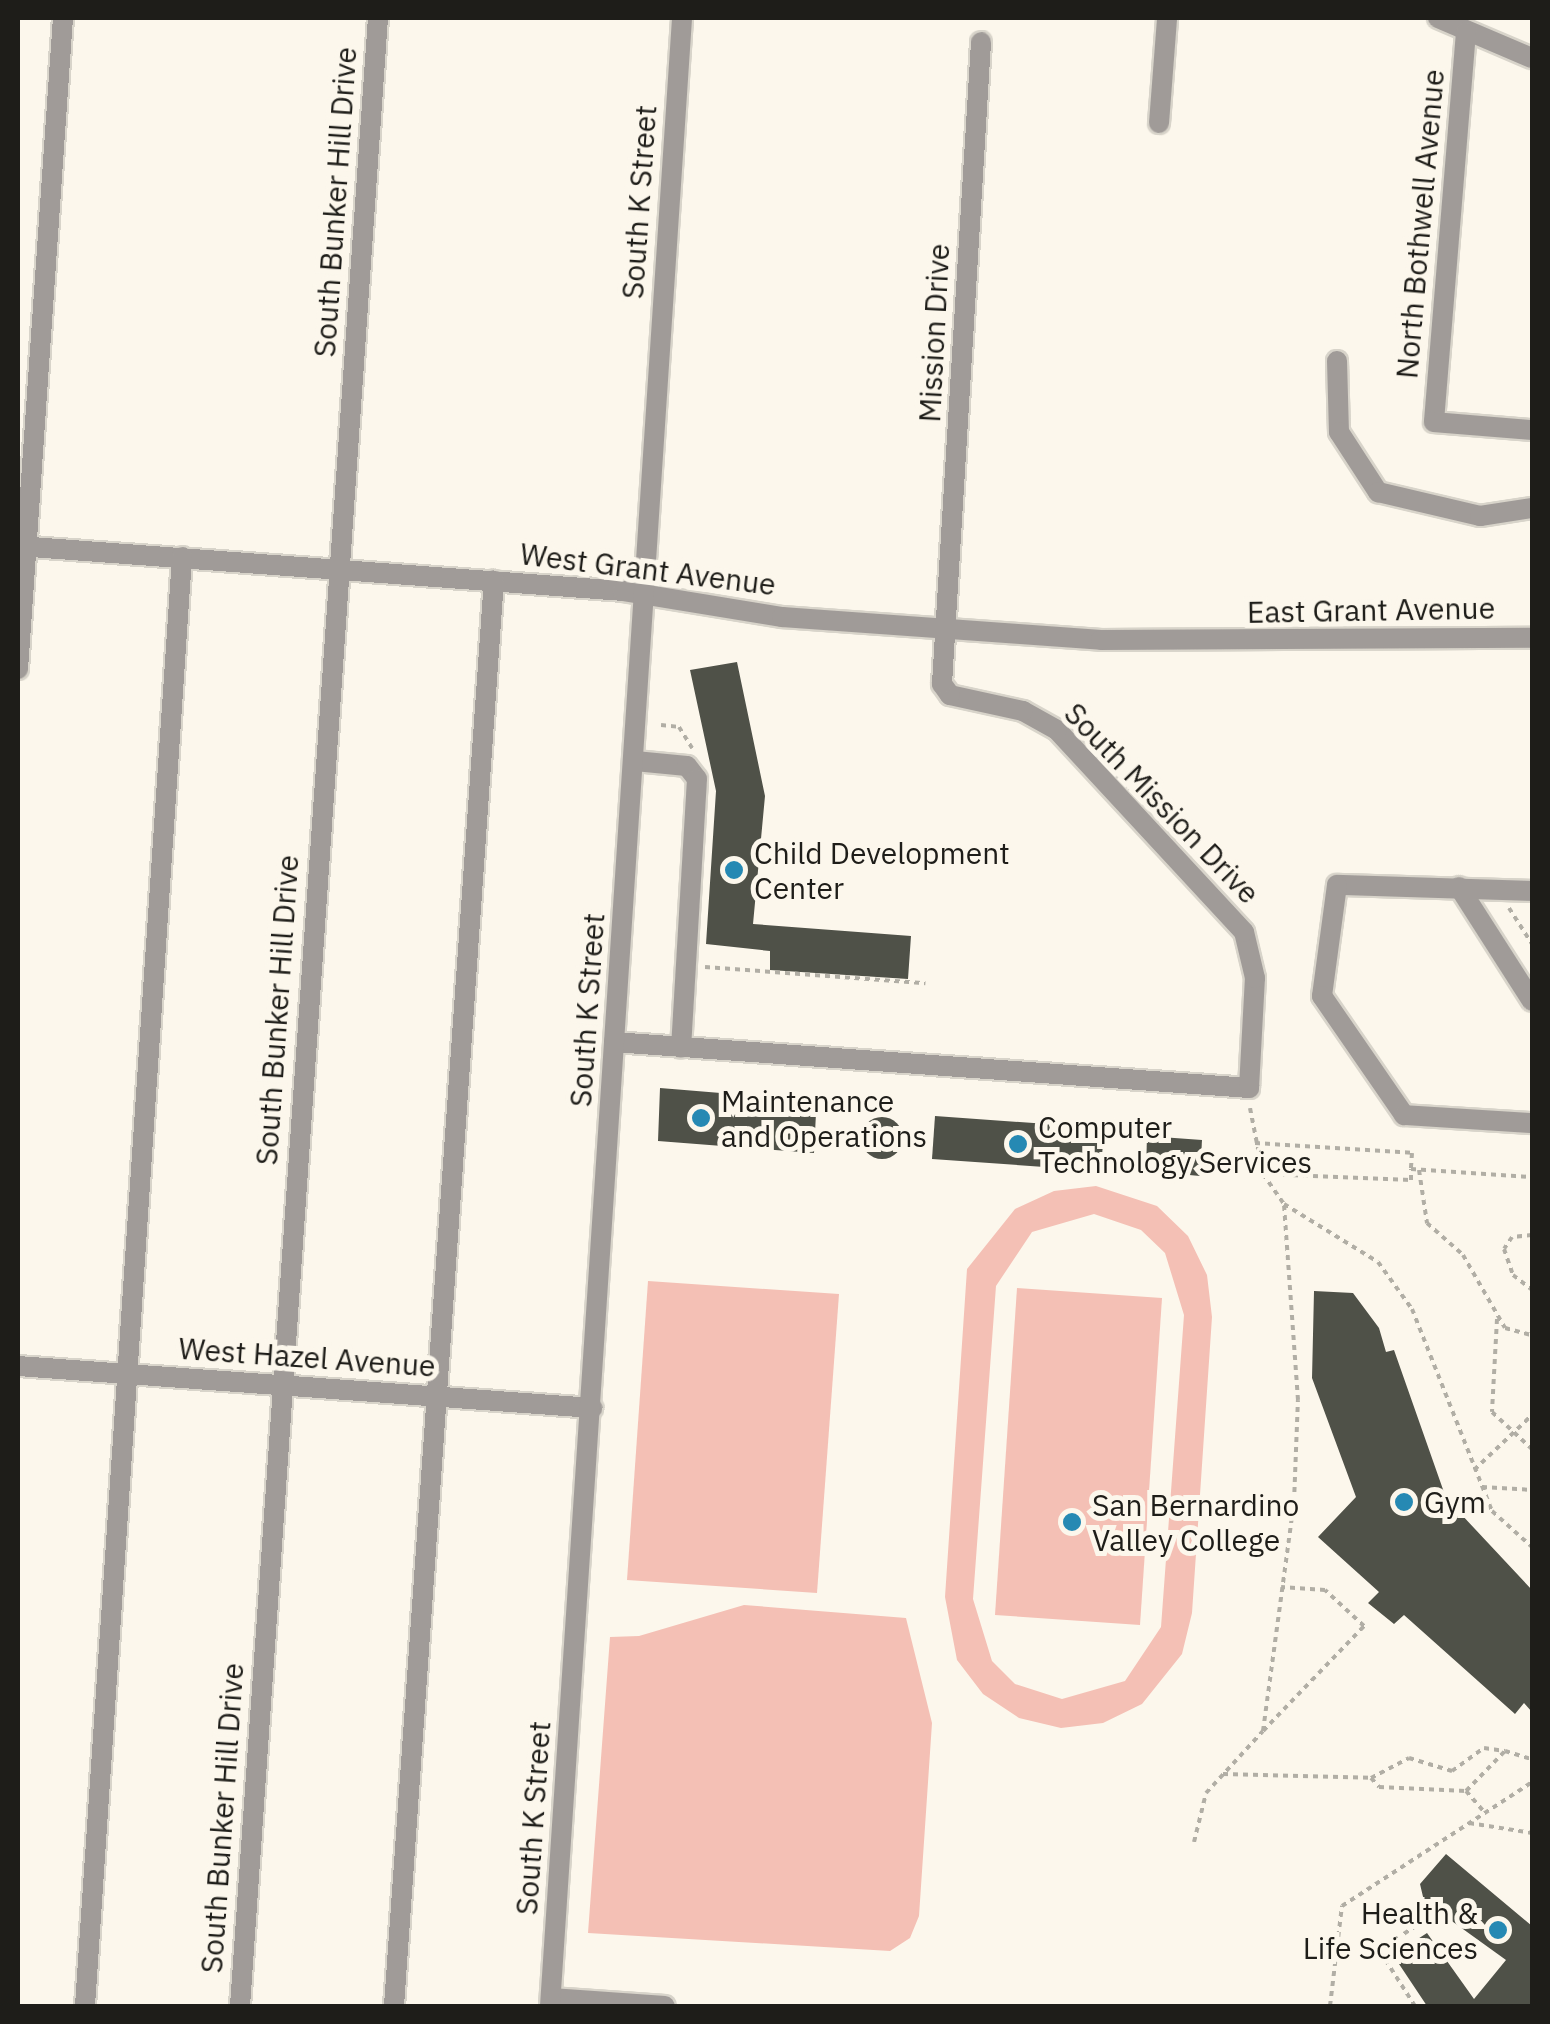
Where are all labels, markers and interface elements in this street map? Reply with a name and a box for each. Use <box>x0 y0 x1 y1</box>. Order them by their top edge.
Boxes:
street label: South Bunker Hill Drive <box>306 46 364 358</box>
street label: North Bothwell Avenue <box>1389 68 1451 380</box>
street label: South K Street <box>614 104 664 300</box>
street label: Mission Drive <box>911 243 957 423</box>
street label: West Grant Avenue <box>518 535 778 603</box>
street label: East Grant Avenue <box>1247 590 1495 630</box>
street label: South Mission Drive <box>1057 695 1267 911</box>
place label: Child Development Center <box>754 835 1010 906</box>
street label: South Bunker Hill Drive <box>248 854 306 1166</box>
marker: Child Development Center <box>723 859 745 881</box>
street label: South K Street <box>562 912 612 1108</box>
place label: Maintenance and Operations <box>721 1083 927 1154</box>
marker: Maintenance and Operations <box>690 1107 712 1129</box>
place label: Computer Technology Services <box>1038 1109 1312 1180</box>
marker: Computer Technology Services <box>1007 1133 1029 1155</box>
street label: West Hazel Avenue <box>177 1330 437 1384</box>
place label: Gym <box>1424 1484 1486 1520</box>
place label: San Bernardino Valley College <box>1092 1487 1299 1558</box>
marker: Gym <box>1393 1491 1415 1513</box>
marker: San Bernardino Valley College <box>1061 1511 1083 1533</box>
street label: South Bunker Hill Drive <box>193 1662 251 1974</box>
street label: South K Street <box>508 1720 558 1916</box>
place label: Health & Life Sciences <box>1303 1895 1478 1966</box>
marker: Health & Life Sciences <box>1487 1919 1509 1941</box>

